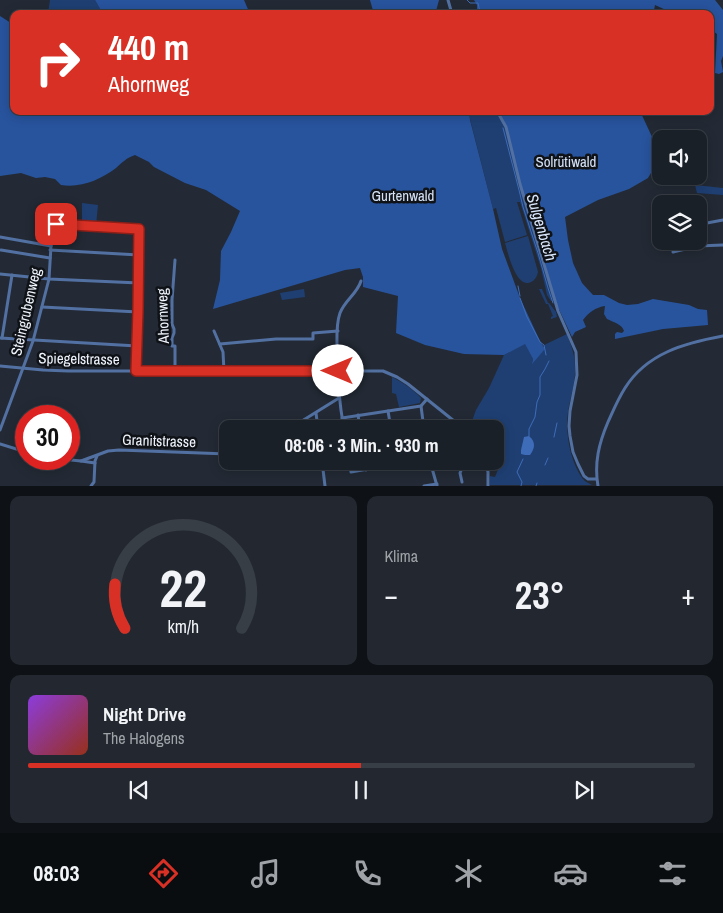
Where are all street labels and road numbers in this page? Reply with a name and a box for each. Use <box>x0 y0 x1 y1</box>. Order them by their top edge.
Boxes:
street label: Steingrubenweg <box>5 266 46 358</box>
street label: Ahornweg <box>151 288 174 345</box>
street label: Spiegelstrasse <box>38 347 120 370</box>
street label: Granitstrasse <box>122 429 196 452</box>

